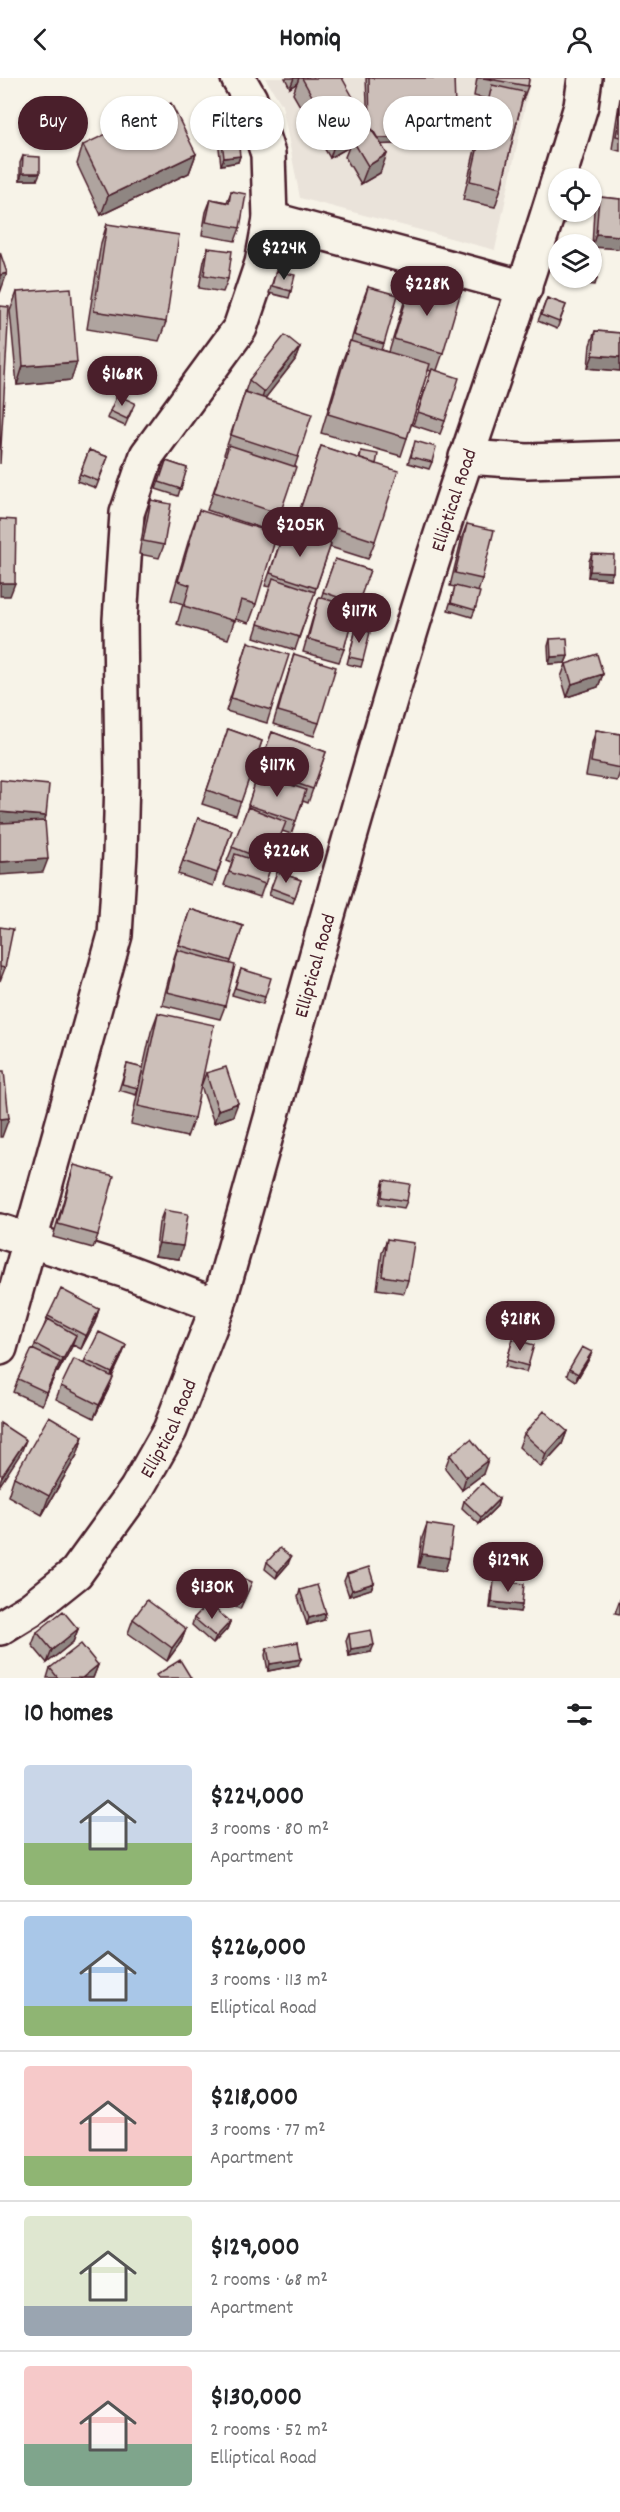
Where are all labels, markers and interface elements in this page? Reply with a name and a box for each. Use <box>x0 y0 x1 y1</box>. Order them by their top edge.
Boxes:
text: Homiq <box>279 20 341 59</box>
icon: back <box>24 23 57 56</box>
icon: person <box>563 23 596 56</box>
chip: Buy <box>18 96 88 150</box>
chip: Rent <box>100 96 178 150</box>
chip: Filters <box>190 96 284 150</box>
chip: New <box>296 96 371 150</box>
chip: Apartment <box>383 96 513 150</box>
map controls <box>548 168 602 288</box>
button: locate <box>548 168 602 222</box>
pin: $224K <box>242 230 326 281</box>
button: layers <box>548 234 602 288</box>
text: $224K <box>261 235 307 263</box>
pin: $228K <box>385 266 469 317</box>
text: $228K <box>405 271 449 299</box>
pin: $168K <box>80 356 164 407</box>
text: $168K <box>101 361 143 389</box>
street label: Elliptical Road <box>425 446 485 556</box>
pin: $205K <box>258 507 342 558</box>
text: $205K <box>276 512 324 540</box>
pin: $117K <box>317 593 401 644</box>
text: $117K <box>341 598 377 626</box>
pin: $117K <box>235 747 319 798</box>
text: $117K <box>259 752 295 780</box>
pin: $226K <box>244 833 328 884</box>
text: $226K <box>263 838 309 866</box>
street label: Elliptical Road <box>289 911 345 1022</box>
pin: $218K <box>478 1301 562 1352</box>
text: $218K <box>500 1306 540 1334</box>
street label: Elliptical Road <box>134 1376 205 1484</box>
pin: $129K <box>466 1542 550 1593</box>
text: $129K <box>487 1547 529 1575</box>
pin: $130K <box>170 1569 254 1620</box>
text: $130K <box>190 1574 234 1602</box>
text: 10 homes <box>24 1696 114 1733</box>
icon: filters <box>563 1698 596 1731</box>
text: $224,000 <box>210 1779 304 1816</box>
icon: home <box>72 1789 144 1861</box>
text: 3 rooms · 80 m² <box>210 1816 329 1844</box>
text: Apartment <box>210 1844 293 1872</box>
text: $226,000 <box>210 1930 306 1967</box>
icon: home <box>72 1940 144 2012</box>
text: 3 rooms · 113 m² <box>210 1967 328 1995</box>
text: Elliptical Road <box>210 1995 317 2023</box>
text: $218,000 <box>210 2080 298 2117</box>
icon: home <box>72 2090 144 2162</box>
text: 3 rooms · 77 m² <box>210 2117 326 2145</box>
text: Apartment <box>210 2145 293 2173</box>
text: $129,000 <box>210 2230 300 2267</box>
icon: home <box>72 2240 144 2312</box>
text: 2 rooms · 68 m² <box>210 2267 328 2295</box>
text: Apartment <box>210 2295 293 2323</box>
text: $130,000 <box>210 2380 302 2417</box>
icon: home <box>72 2390 144 2462</box>
text: 2 rooms · 52 m² <box>210 2417 328 2445</box>
text: Elliptical Road <box>210 2445 317 2473</box>

